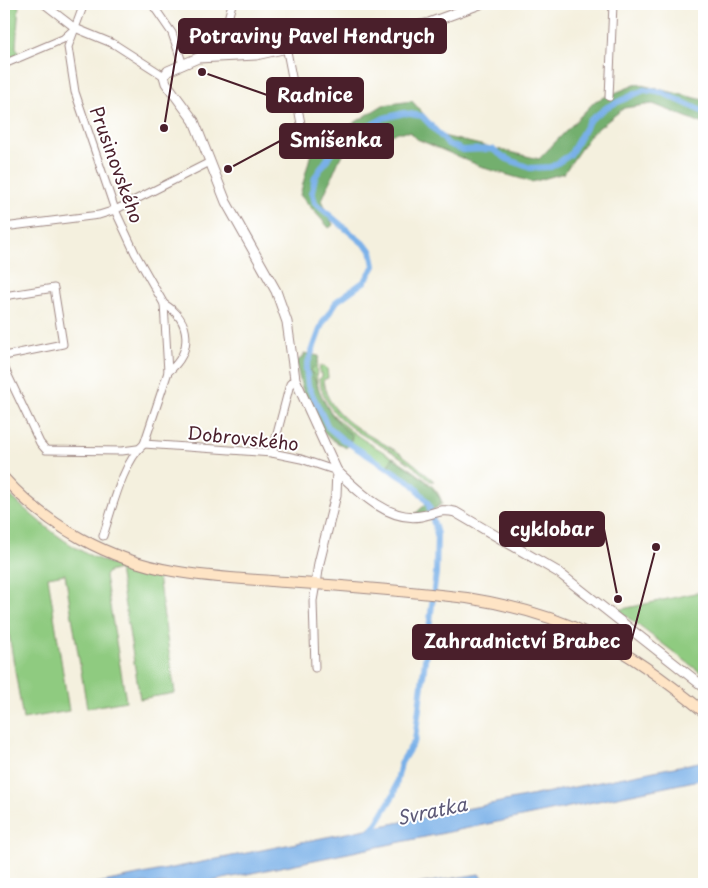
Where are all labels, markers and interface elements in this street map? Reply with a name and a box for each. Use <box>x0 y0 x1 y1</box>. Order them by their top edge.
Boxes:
callout: Potraviny Pavel Hendrych <box>179 19 446 53</box>
text: Potraviny Pavel Hendrych <box>189 21 435 49</box>
callout: Radnice <box>267 78 363 112</box>
text: Radnice <box>277 80 353 108</box>
street label: Prusinovského <box>84 102 151 227</box>
callout: Smíšenka <box>280 124 393 158</box>
text: Smíšenka <box>290 125 382 153</box>
street label: Dobrovského <box>186 418 300 457</box>
callout: cyklobar <box>500 512 604 546</box>
text: cyklobar <box>510 514 594 542</box>
callout: Zahradnictví Brabec <box>413 625 631 659</box>
text: Zahradnictví Brabec <box>424 626 620 654</box>
water label: Svratka <box>394 789 470 831</box>

